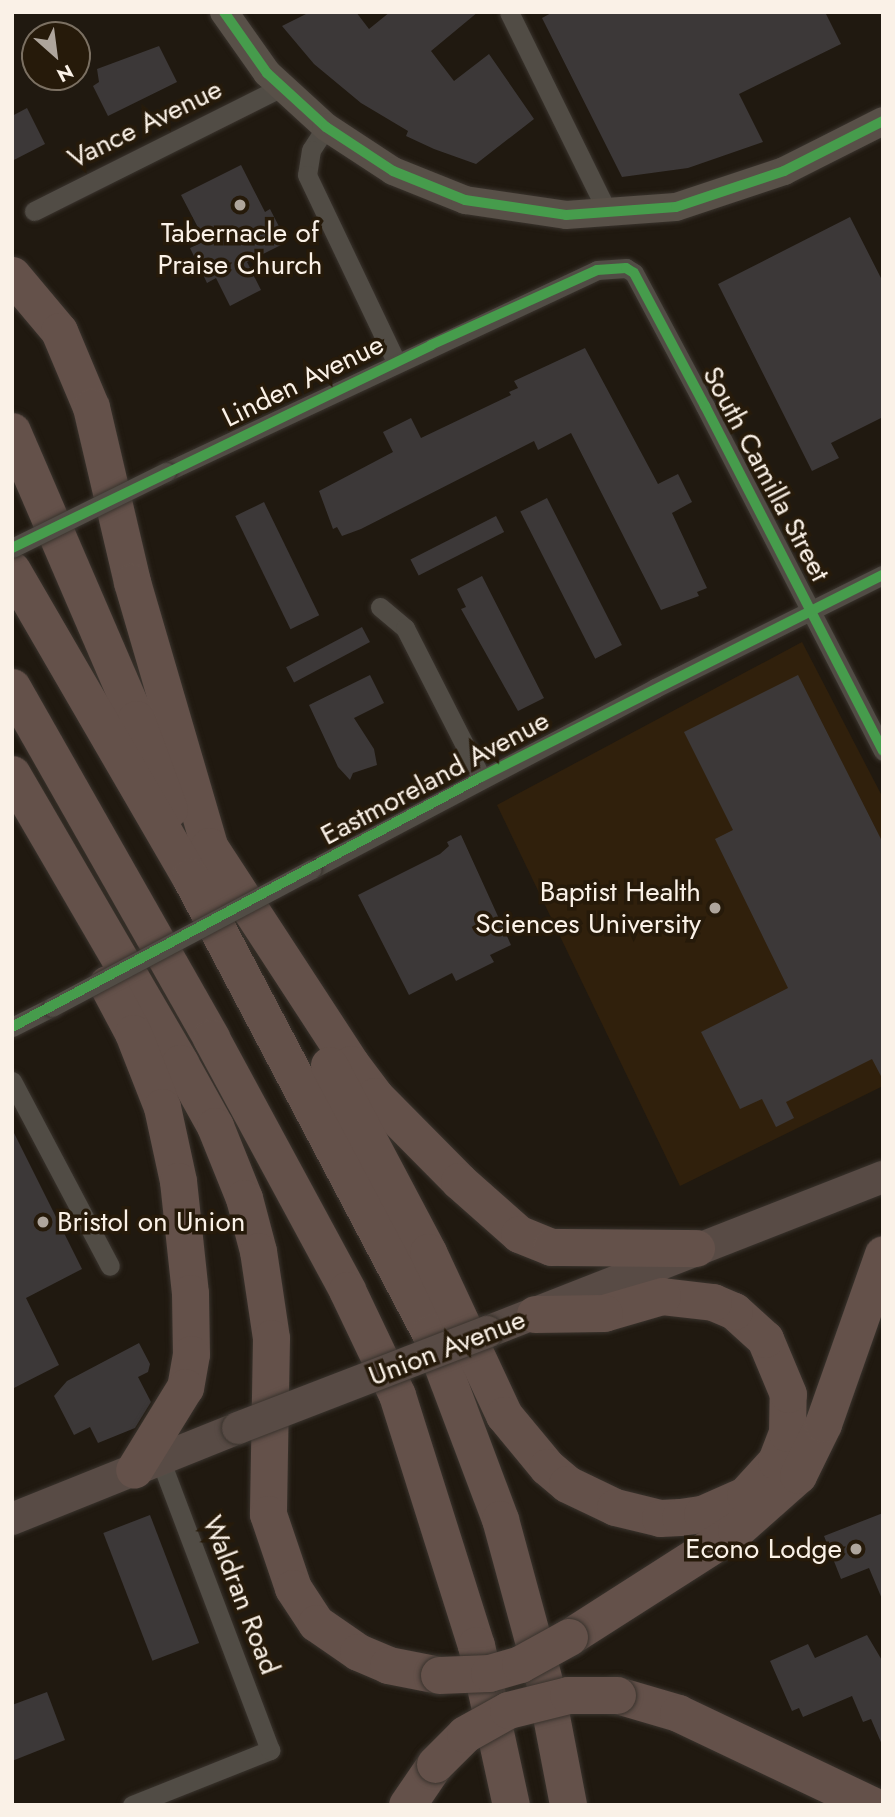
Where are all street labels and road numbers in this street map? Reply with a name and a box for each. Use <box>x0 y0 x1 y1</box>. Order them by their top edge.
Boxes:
street label: Vance Avenue <box>62 72 228 176</box>
street label: Linden Avenue <box>217 327 389 435</box>
street label: South Camilla Street <box>695 361 837 587</box>
street label: Eastmoreland Avenue <box>315 704 555 852</box>
street label: Union Avenue <box>364 1303 530 1393</box>
street label: Waldran Road <box>195 1511 287 1679</box>

